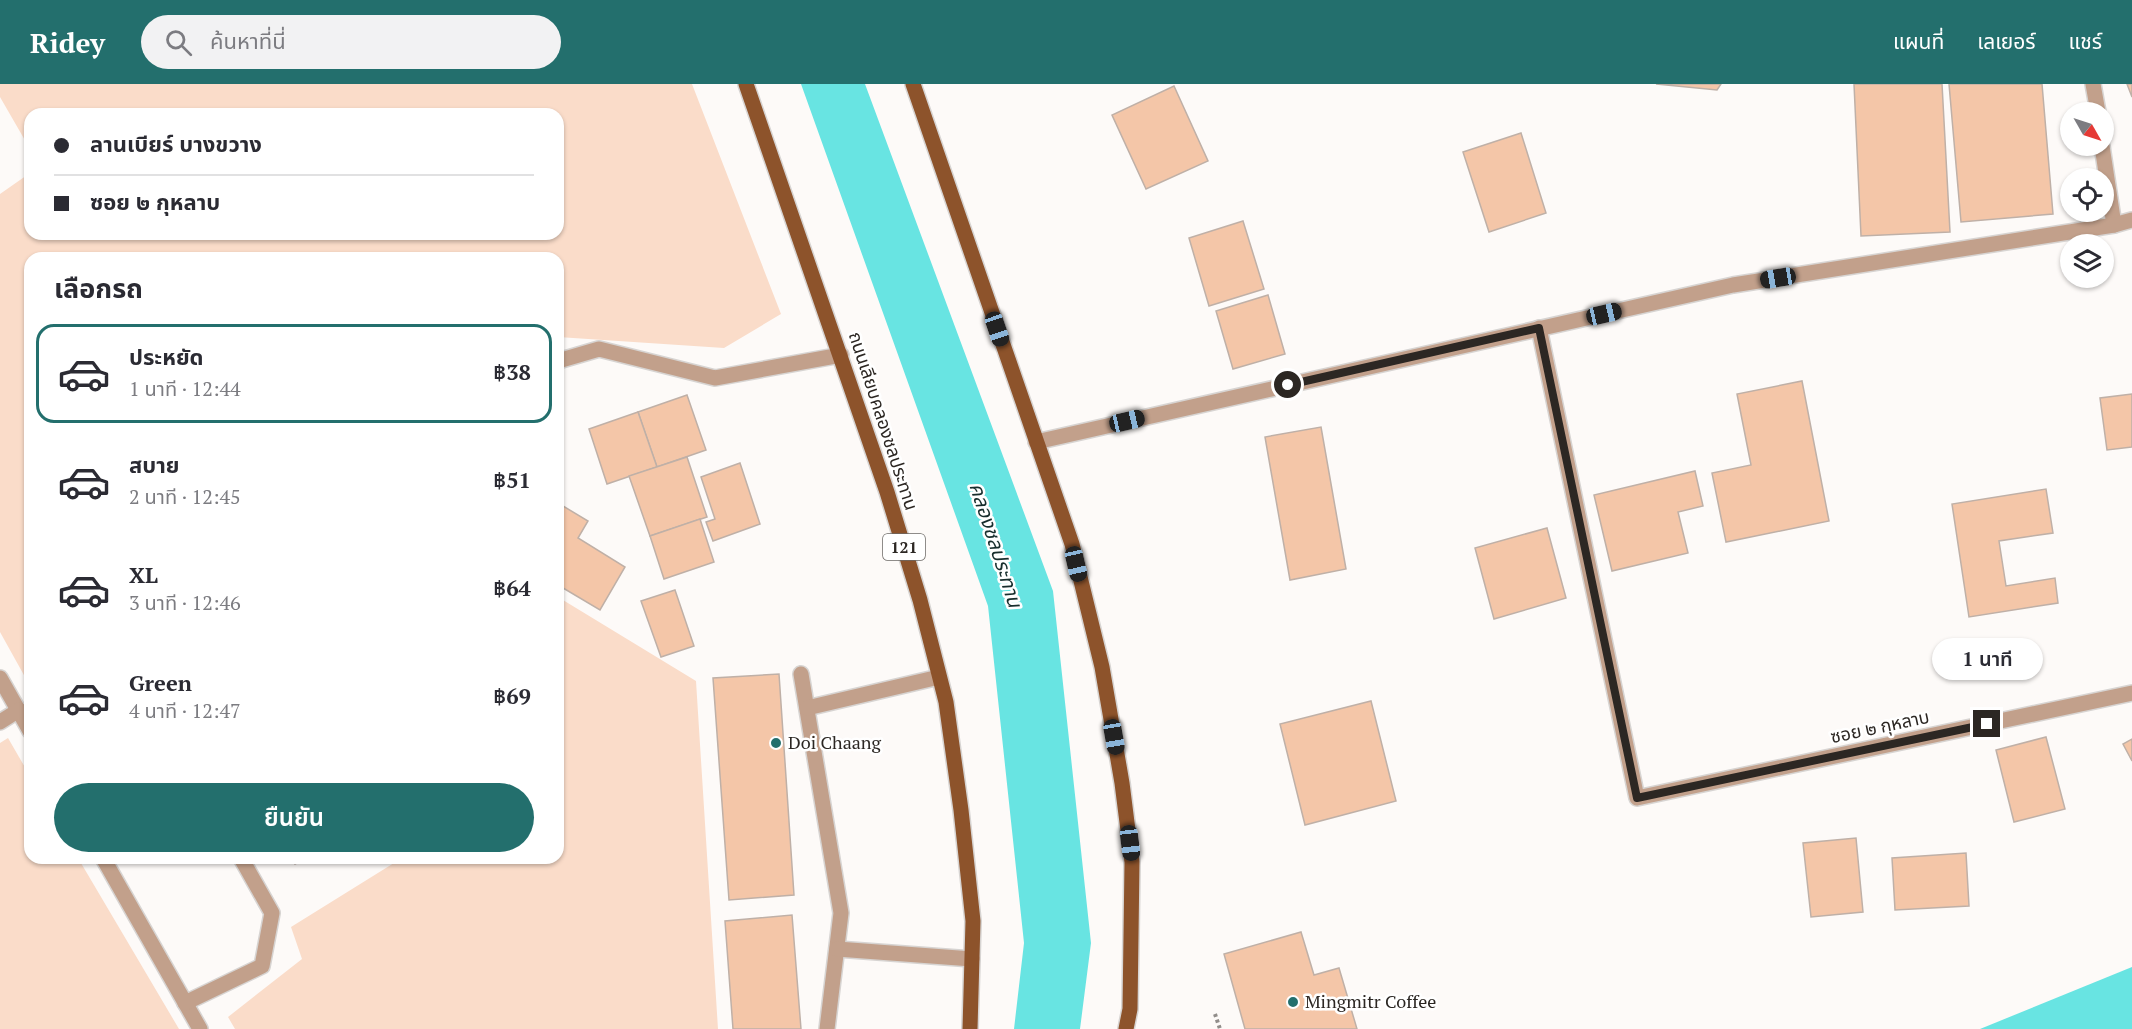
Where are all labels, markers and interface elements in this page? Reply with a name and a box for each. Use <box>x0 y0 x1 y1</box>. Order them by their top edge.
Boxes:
search box <box>141 15 561 69</box>
text: Ridey <box>30 24 105 61</box>
icon: search <box>162 26 195 59</box>
text: ค้นหาที่นี่ <box>210 26 286 55</box>
text: แผนที่ <box>1893 27 1944 55</box>
text: เลเยอร์ <box>1977 27 2036 55</box>
text: แชร์ <box>2069 27 2102 55</box>
north arrow <box>2060 102 2114 156</box>
map controls <box>2060 102 2114 288</box>
text: ลานเบียร์ บางขวาง <box>90 129 262 158</box>
button: locate <box>2060 168 2114 222</box>
text: ซอย ๒ กุหลาบ <box>90 187 220 216</box>
button: layers <box>2060 234 2114 288</box>
car <box>1759 266 1797 290</box>
text: เลือกรถ <box>54 270 143 306</box>
car <box>1584 301 1624 327</box>
car <box>983 309 1011 349</box>
street label: ถนนเลียบคลองชลประทาน <box>844 328 924 513</box>
text: ประหยัด <box>129 342 204 371</box>
icon: car <box>57 347 111 401</box>
text: ฿38 <box>493 357 531 386</box>
route start <box>1274 371 1301 398</box>
text: 1 นาที · 12:44 <box>129 375 241 402</box>
car <box>1107 408 1147 434</box>
text: สบาย <box>129 450 179 479</box>
icon: car <box>57 455 111 509</box>
text: ฿51 <box>493 465 531 494</box>
water label: คลองชลประทาน <box>964 479 1030 612</box>
text: 2 นาที · 12:45 <box>129 483 241 510</box>
road number: 121 <box>883 534 925 560</box>
car <box>1063 544 1089 584</box>
text: XL <box>129 560 158 589</box>
icon: car <box>57 563 111 617</box>
text: ฿64 <box>493 573 531 602</box>
text: 3 นาที · 12:46 <box>129 589 241 616</box>
callout: 1 นาที <box>1932 637 2042 679</box>
text: 1 นาที <box>1962 645 2013 672</box>
text: Green <box>129 668 192 697</box>
icon: car <box>57 671 111 725</box>
text: ฿69 <box>493 681 531 710</box>
text: 4 นาที · 12:47 <box>129 697 241 724</box>
street label: ซอย ๒ กุหลาบ <box>1828 704 1932 748</box>
route end <box>1973 710 2000 737</box>
car <box>1102 718 1126 756</box>
place label: Doi Chaang <box>788 730 882 754</box>
marker: Doi Chaang <box>769 736 783 750</box>
button: ยืนยัน <box>54 783 534 852</box>
car <box>1119 824 1141 862</box>
place label: Mingmitr Coffee <box>1305 989 1436 1013</box>
marker: Mingmitr Coffee <box>1286 995 1300 1009</box>

